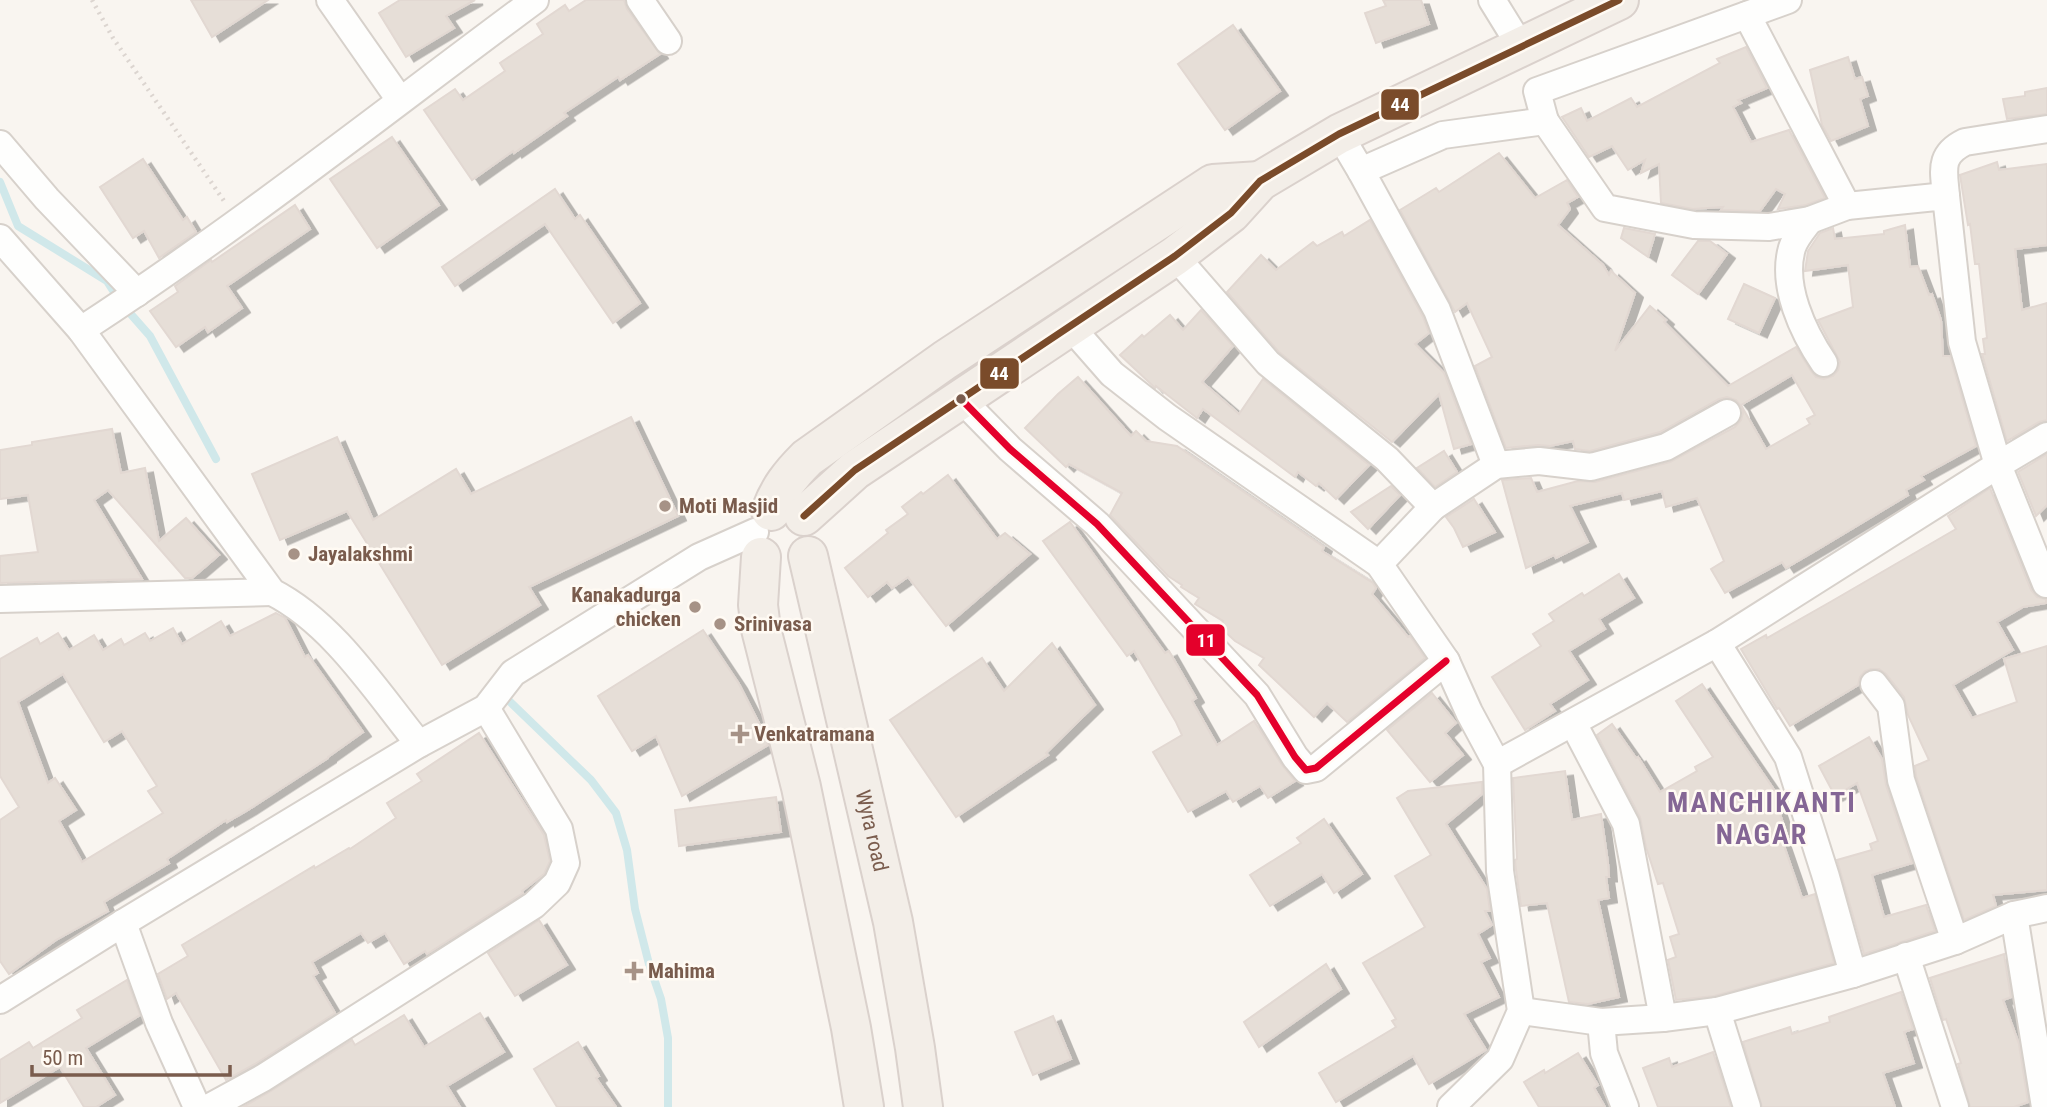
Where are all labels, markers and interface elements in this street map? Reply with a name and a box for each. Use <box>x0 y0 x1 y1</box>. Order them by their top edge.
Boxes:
line badge: 44 <box>1380 88 1420 121</box>
text: 44 <box>1390 93 1410 116</box>
line badge: 44 <box>979 357 1020 390</box>
text: 44 <box>989 362 1009 385</box>
unlabelled marker <box>954 392 968 406</box>
place label: Moti Masjid <box>679 494 778 518</box>
marker: Moti Masjid <box>657 498 673 514</box>
place label: Jayalakshmi <box>308 542 413 566</box>
marker: Jayalakshmi <box>286 546 302 562</box>
place label: Kanakadurga chicken <box>571 583 681 631</box>
marker: Kanakadurga chicken <box>687 599 703 615</box>
place label: Srinivasa <box>734 612 812 636</box>
marker: Srinivasa <box>712 616 728 632</box>
line badge: 11 <box>1185 623 1226 657</box>
text: 11 <box>1196 629 1216 652</box>
place label: Venkatramana <box>754 722 875 746</box>
marker: Venkatramana <box>732 726 748 742</box>
district label: MANCHIKANTI NAGAR <box>1667 786 1857 851</box>
street label: Wyra road <box>851 788 893 874</box>
place label: Mahima <box>648 959 715 983</box>
marker: Mahima <box>626 963 642 979</box>
scale bar <box>32 1034 229 1078</box>
text: 50 m <box>42 1046 83 1070</box>

